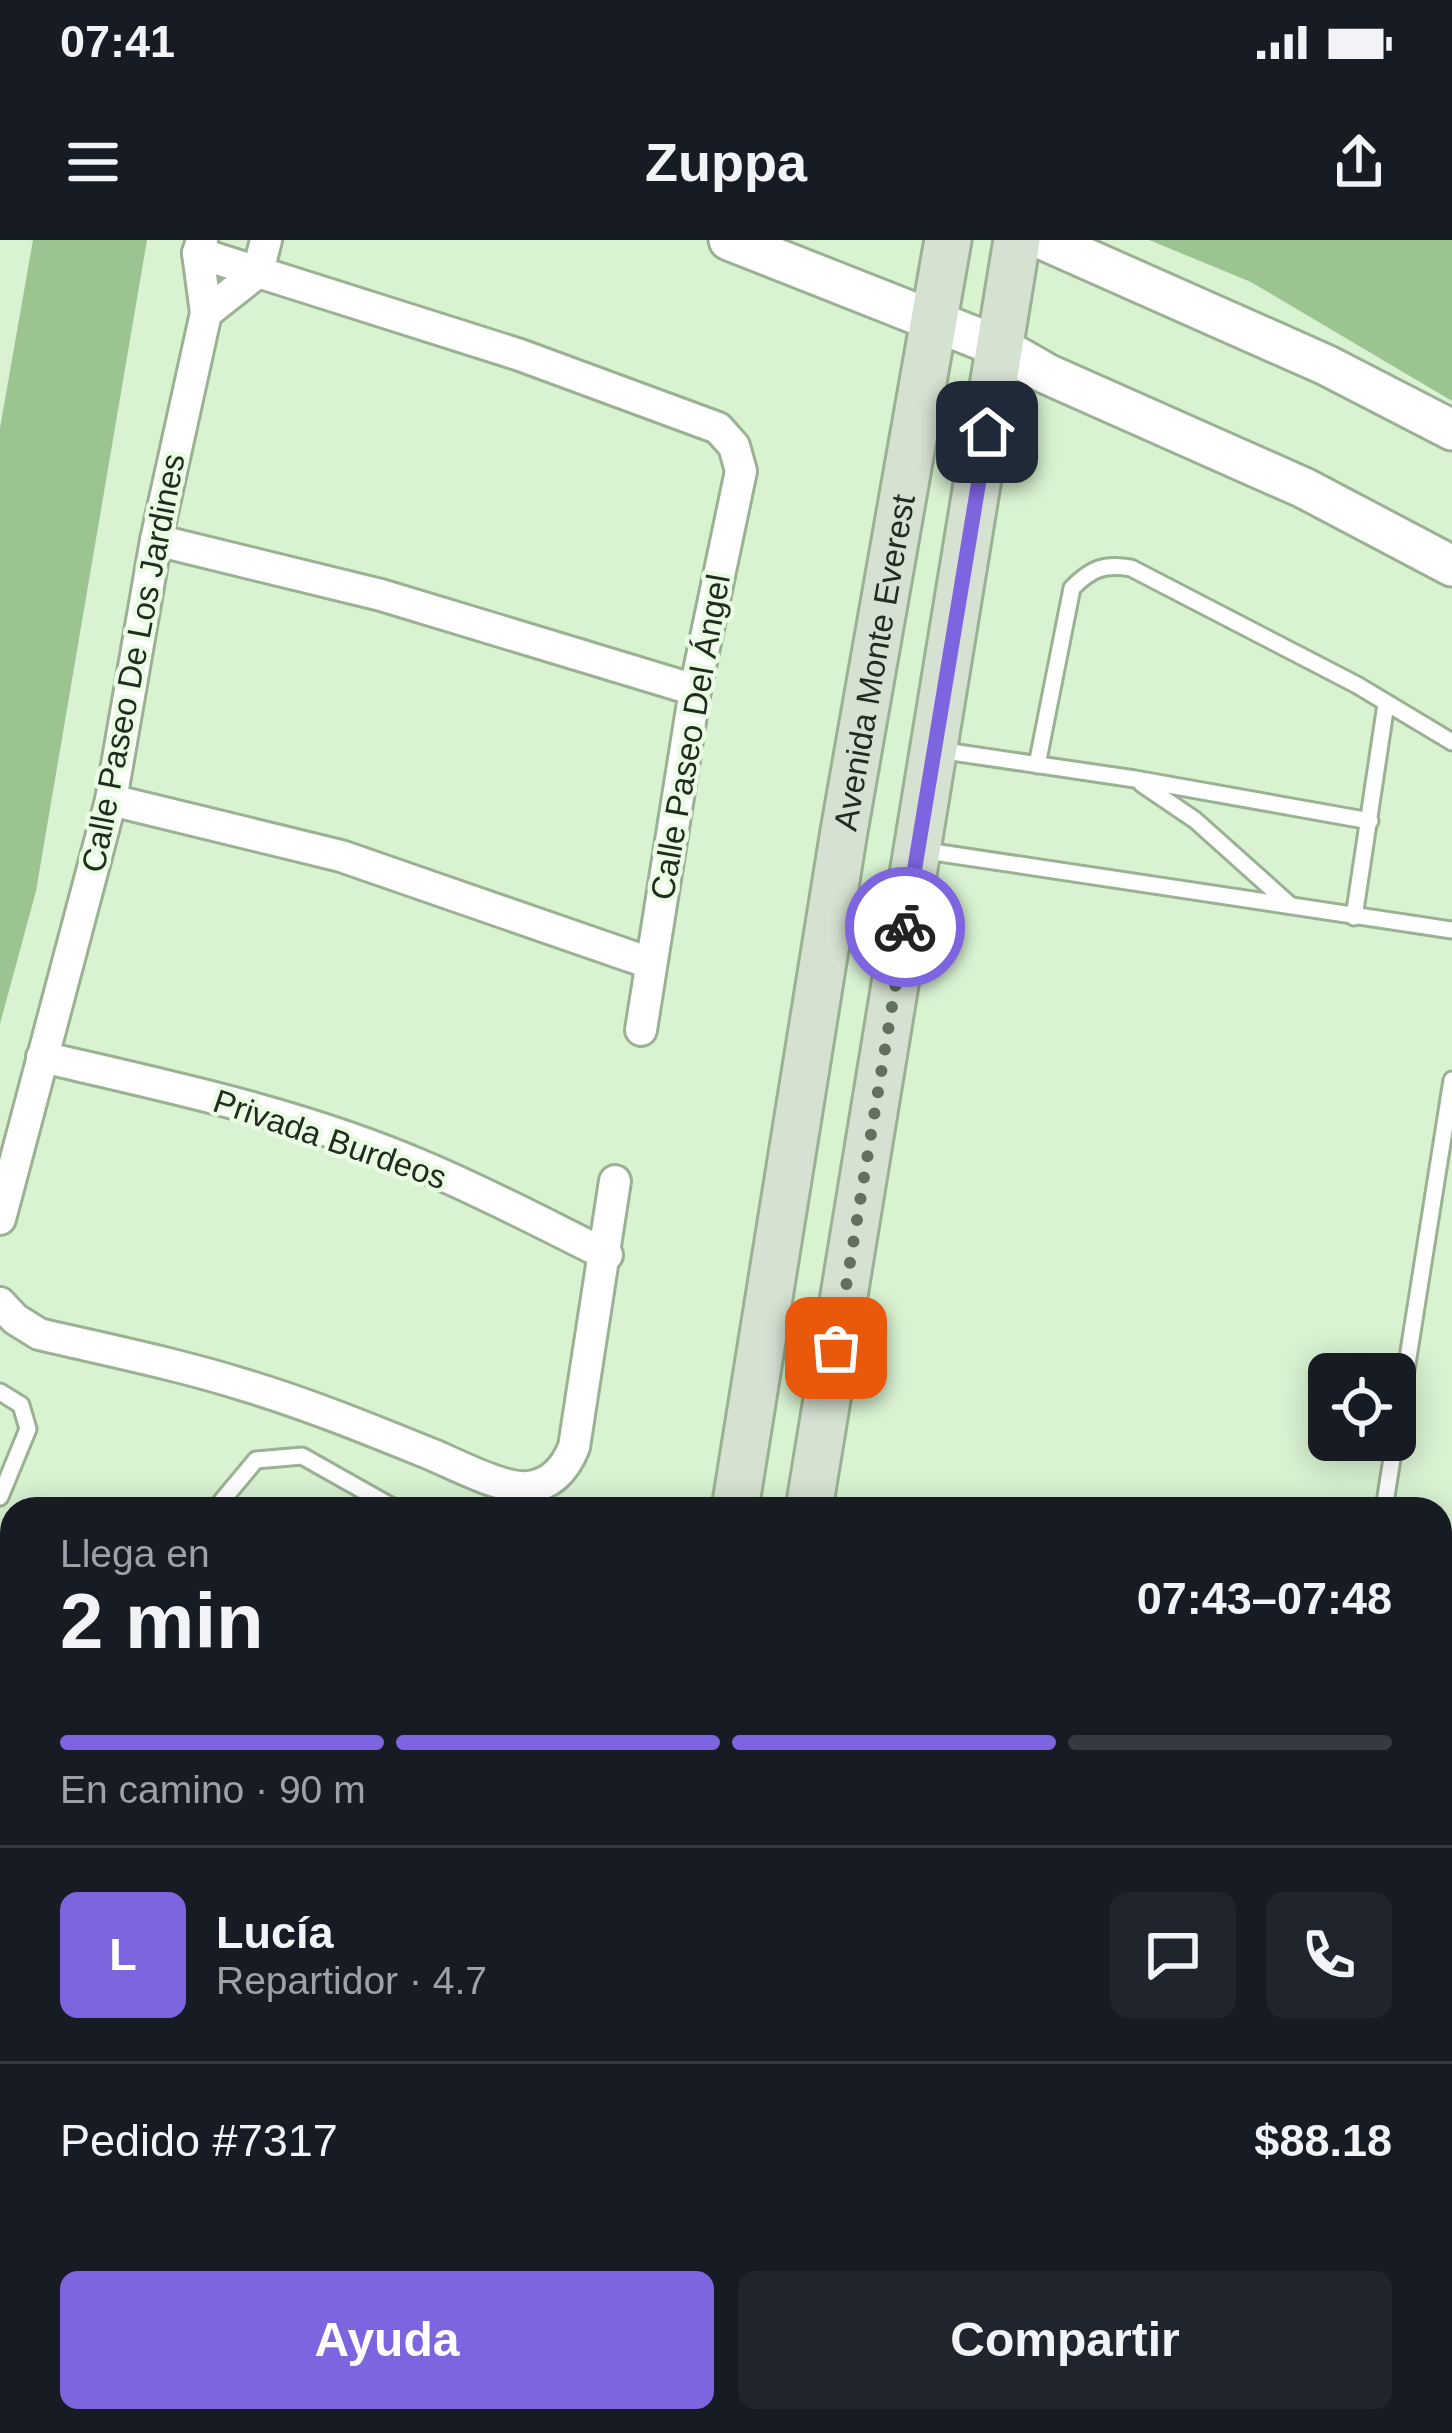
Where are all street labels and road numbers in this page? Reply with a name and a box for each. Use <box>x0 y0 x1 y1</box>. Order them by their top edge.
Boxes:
street label: Calle Paseo De Los Jardines <box>74 451 192 875</box>
street label: Avenida Monte Everest <box>826 491 921 833</box>
street label: Calle Paseo Del Ángel <box>643 571 737 903</box>
street label: Privada Burdeos <box>209 1082 451 1196</box>

